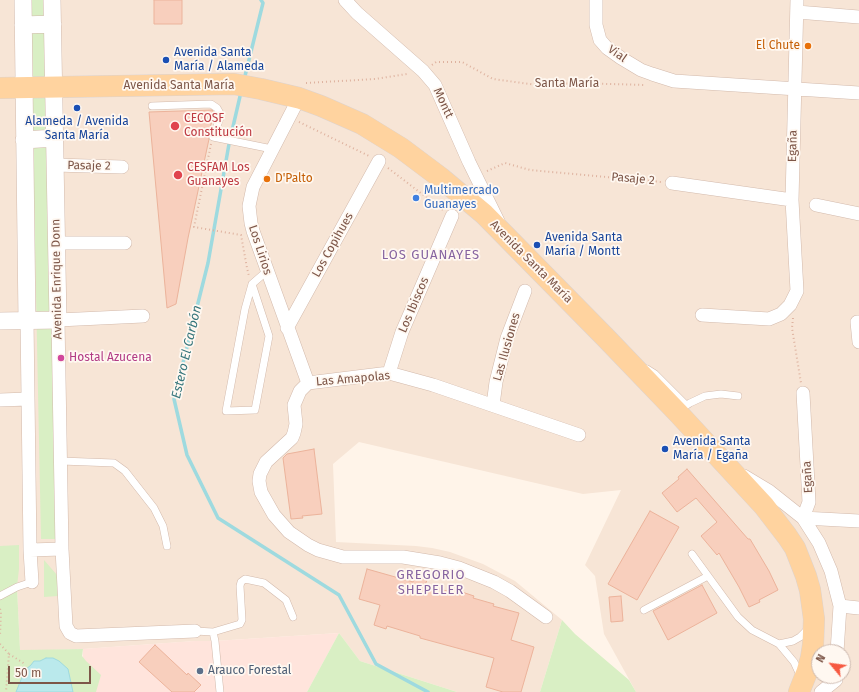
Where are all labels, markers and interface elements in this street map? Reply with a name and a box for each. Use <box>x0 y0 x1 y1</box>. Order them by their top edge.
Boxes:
place label: El Chute <box>756 39 800 53</box>
marker: El Chute <box>803 41 813 51</box>
street label: Vial <box>605 42 629 66</box>
place label: Avenida Santa María / Alameda <box>174 46 264 74</box>
marker: Avenida Santa María / Alameda <box>161 55 171 65</box>
street label: Santa María <box>535 77 599 91</box>
street label: Avenida Santa María <box>123 79 235 93</box>
street label: Montt <box>430 85 456 121</box>
marker: Alameda / Avenida Santa María <box>72 103 82 113</box>
place label: CECOSF Constitución <box>184 112 252 140</box>
place label: Alameda / Avenida Santa María <box>25 115 129 143</box>
marker: CECOSF Constitución <box>169 120 181 132</box>
street label: Egaña <box>786 130 800 162</box>
street label: Pasaje 2 <box>67 158 111 174</box>
place label: CESFAM Los Guanayes <box>187 161 250 189</box>
marker: CESFAM Los Guanayes <box>172 169 184 181</box>
street label: Pasaje 2 <box>611 170 655 188</box>
place label: D'Palto <box>275 172 313 186</box>
marker: D'Palto <box>262 174 272 184</box>
place label: Multimercado Guanayes <box>424 184 499 212</box>
marker: Multimercado Guanayes <box>411 193 421 203</box>
street label: Los Copihues <box>309 210 357 280</box>
street label: Avenida Santa María <box>487 218 575 306</box>
street label: Avenida Enrique Donn <box>49 219 65 339</box>
street label: Los Lirios <box>245 223 275 277</box>
place label: Avenida Santa María / Montt <box>545 231 622 259</box>
marker: Avenida Santa María / Montt <box>532 240 542 250</box>
district label: LOS GUANAYES <box>382 247 480 263</box>
street label: Los Ibiscos <box>396 275 432 335</box>
water label: Estero El Carbón <box>169 304 205 400</box>
street label: Las Ilusiones <box>490 311 524 383</box>
place label: Hostal Azucena <box>69 351 152 365</box>
marker: Hostal Azucena <box>56 353 66 363</box>
street label: Las Amapolas <box>315 369 391 389</box>
place label: Avenida Santa María / Egaña <box>673 435 750 463</box>
marker: Avenida Santa María / Egaña <box>660 444 670 454</box>
street label: Egaña <box>800 461 816 493</box>
district label: GREGORIO SHEPELER <box>397 567 465 598</box>
north arrow <box>811 644 851 684</box>
text: N <box>813 652 828 665</box>
scale bar <box>10 658 93 684</box>
place label: Arauco Forestal <box>208 664 291 678</box>
text: 50 m <box>15 666 41 680</box>
marker: Arauco Forestal <box>195 666 205 676</box>

